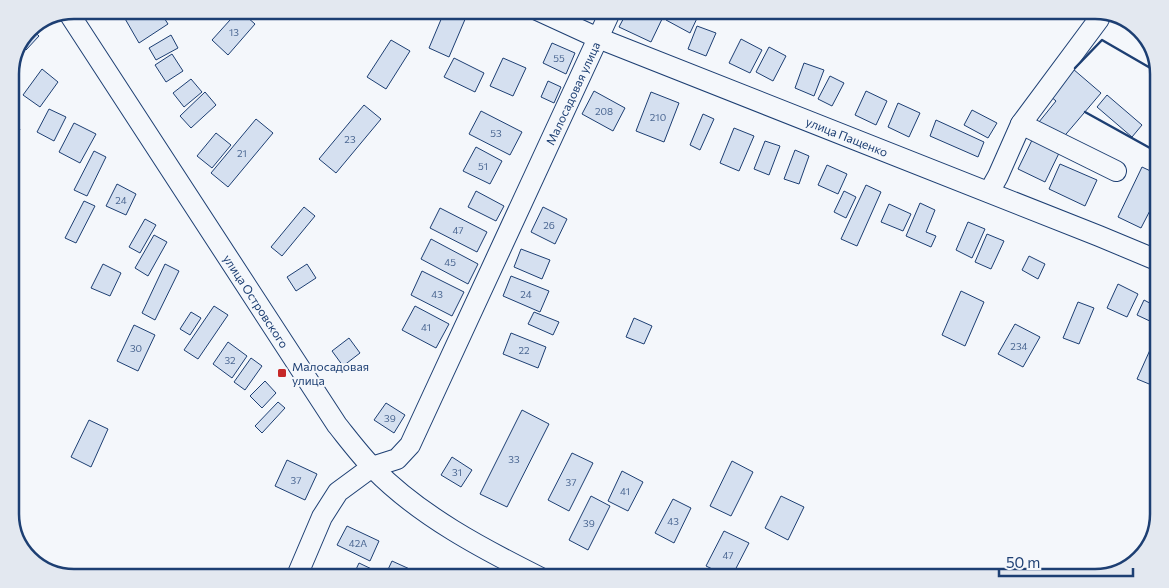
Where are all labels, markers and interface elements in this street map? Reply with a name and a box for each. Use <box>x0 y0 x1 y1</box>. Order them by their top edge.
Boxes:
house number: 13 <box>229 26 239 38</box>
street label: Малосадовая улица <box>543 39 602 147</box>
house number: 55 <box>553 52 565 64</box>
house number: 208 <box>595 105 613 117</box>
house number: 210 <box>650 111 666 123</box>
street label: улица Пащенко <box>804 114 890 159</box>
house number: 53 <box>490 127 502 139</box>
house number: 23 <box>344 133 356 145</box>
house number: 21 <box>237 147 247 159</box>
house number: 51 <box>478 160 488 172</box>
house number: 24 <box>115 194 127 206</box>
house number: 26 <box>543 219 555 231</box>
house number: 47 <box>452 224 464 236</box>
street label: улица Островского <box>221 252 292 350</box>
house number: 45 <box>444 256 456 268</box>
house number: 43 <box>431 288 443 300</box>
house number: 24 <box>520 288 532 300</box>
house number: 41 <box>421 321 431 333</box>
house number: 234 <box>1010 340 1028 352</box>
house number: 30 <box>130 342 142 354</box>
house number: 22 <box>518 344 530 356</box>
house number: 32 <box>224 354 236 366</box>
place label: Малосадовая улица <box>292 359 369 387</box>
marker: Малосадовая улица <box>276 367 288 379</box>
house number: 39 <box>384 412 396 424</box>
house number: 33 <box>508 453 520 465</box>
house number: 31 <box>452 466 462 478</box>
house number: 37 <box>291 474 301 486</box>
house number: 37 <box>566 476 576 488</box>
house number: 41 <box>620 485 630 497</box>
house number: 43 <box>667 515 679 527</box>
house number: 39 <box>583 517 595 529</box>
house number: 42А <box>349 537 367 549</box>
scale bar <box>999 546 1133 578</box>
house number: 47 <box>722 549 734 561</box>
text: 50 m <box>1006 553 1040 571</box>

